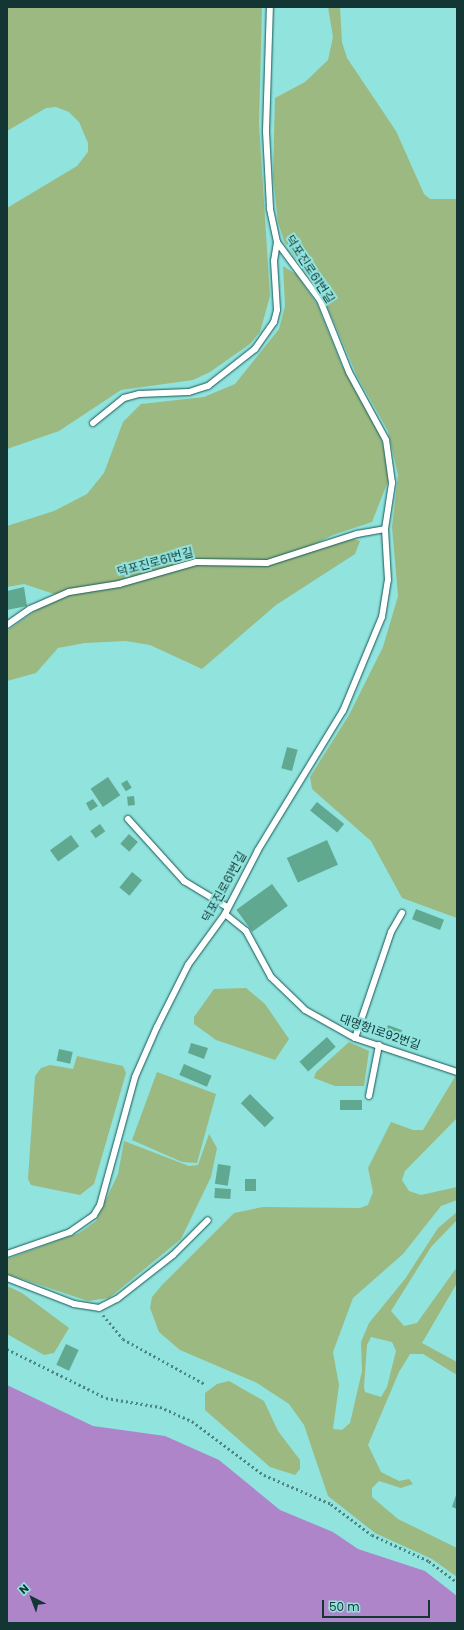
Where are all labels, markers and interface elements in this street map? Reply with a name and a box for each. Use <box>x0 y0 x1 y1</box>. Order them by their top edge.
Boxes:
street label: 덕포진로61번길 <box>283 232 337 306</box>
street label: 덕포진로61번길 <box>116 545 194 579</box>
street label: 덕포진로61번길 <box>199 850 249 924</box>
street label: 대명항1로92번길 <box>338 1011 422 1053</box>
north arrow <box>12 1578 52 1618</box>
text: N <box>16 1580 32 1598</box>
scale bar <box>324 1592 432 1618</box>
text: 50 m <box>329 1598 360 1615</box>

